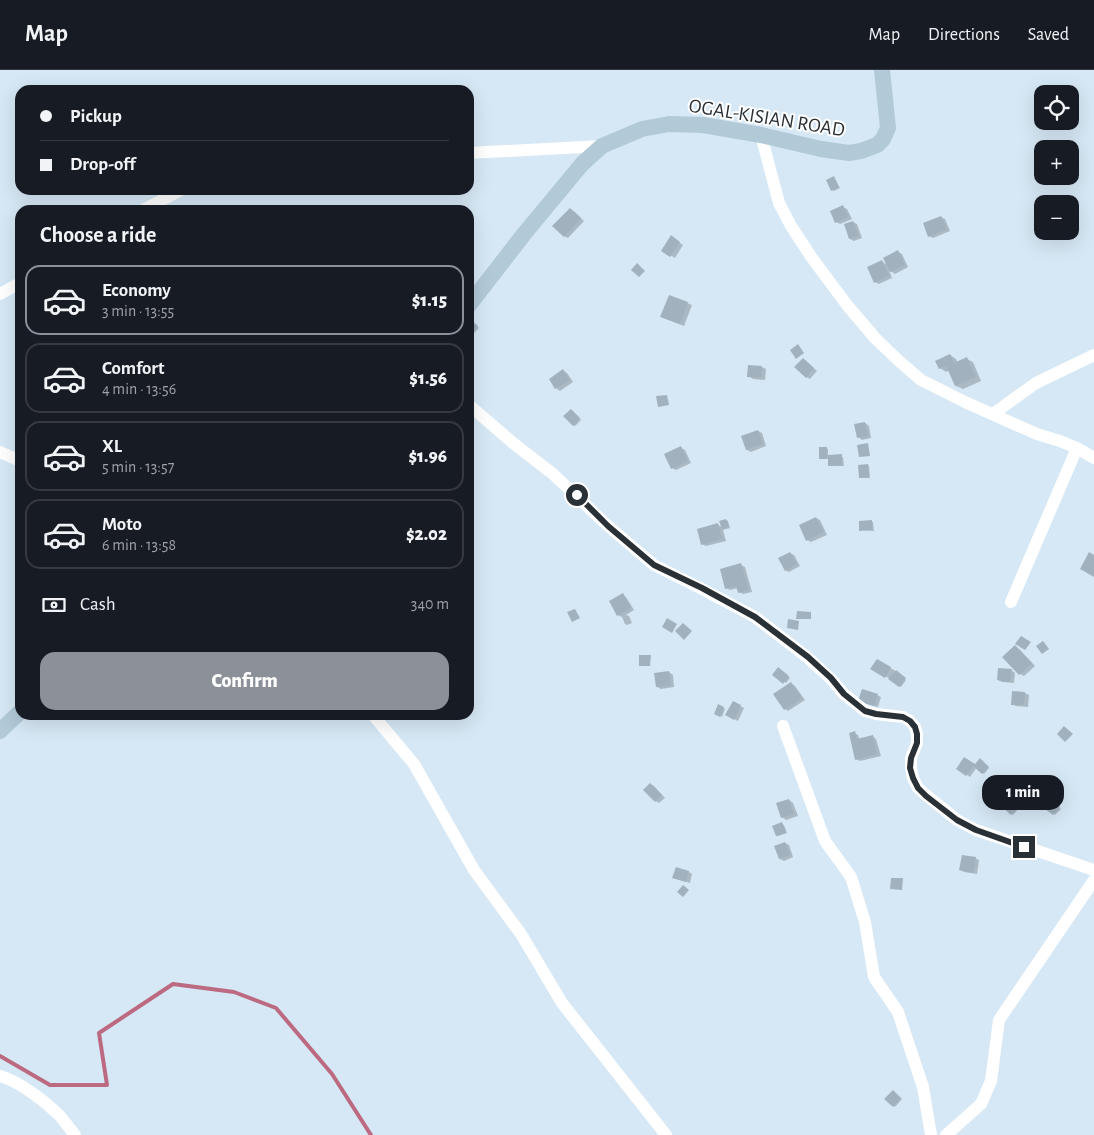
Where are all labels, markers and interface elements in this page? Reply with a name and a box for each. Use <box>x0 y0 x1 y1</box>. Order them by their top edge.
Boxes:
text: Map <box>25 22 68 46</box>
text: Map <box>869 26 900 44</box>
text: Directions <box>928 26 1000 44</box>
text: Saved <box>1028 26 1069 44</box>
map controls <box>1034 85 1079 240</box>
button: locate <box>1034 85 1079 130</box>
street label: OGAL-KISIAN ROAD <box>687 96 846 140</box>
text: Pickup <box>70 107 122 126</box>
button: + <box>1034 140 1079 185</box>
text: Drop-off <box>70 155 135 174</box>
button: − <box>1034 195 1079 240</box>
text: Choose a ride <box>40 224 156 246</box>
icon: car <box>42 278 87 323</box>
text: Economy <box>102 281 171 300</box>
text: $1.15 <box>412 291 447 310</box>
text: 3 min · 13:55 <box>102 303 174 319</box>
icon: car <box>42 356 87 401</box>
text: Comfort <box>102 359 164 378</box>
text: $1.56 <box>409 369 447 388</box>
text: 4 min · 13:56 <box>102 381 176 397</box>
icon: car <box>42 434 87 479</box>
text: XL <box>102 437 122 456</box>
text: $1.96 <box>408 447 447 466</box>
text: 5 min · 13:57 <box>102 459 174 475</box>
route start <box>566 484 588 506</box>
icon: car <box>42 512 87 557</box>
text: Moto <box>102 515 142 534</box>
text: $2.02 <box>406 525 447 544</box>
text: 6 min · 13:58 <box>102 537 176 553</box>
icon: cash <box>40 591 68 619</box>
text: Cash <box>80 595 116 614</box>
text: 340 m <box>411 596 449 612</box>
button: Confirm <box>40 652 449 710</box>
callout: 1 min <box>983 774 1065 810</box>
text: 1 min <box>1006 784 1040 800</box>
route end <box>1013 836 1035 858</box>

